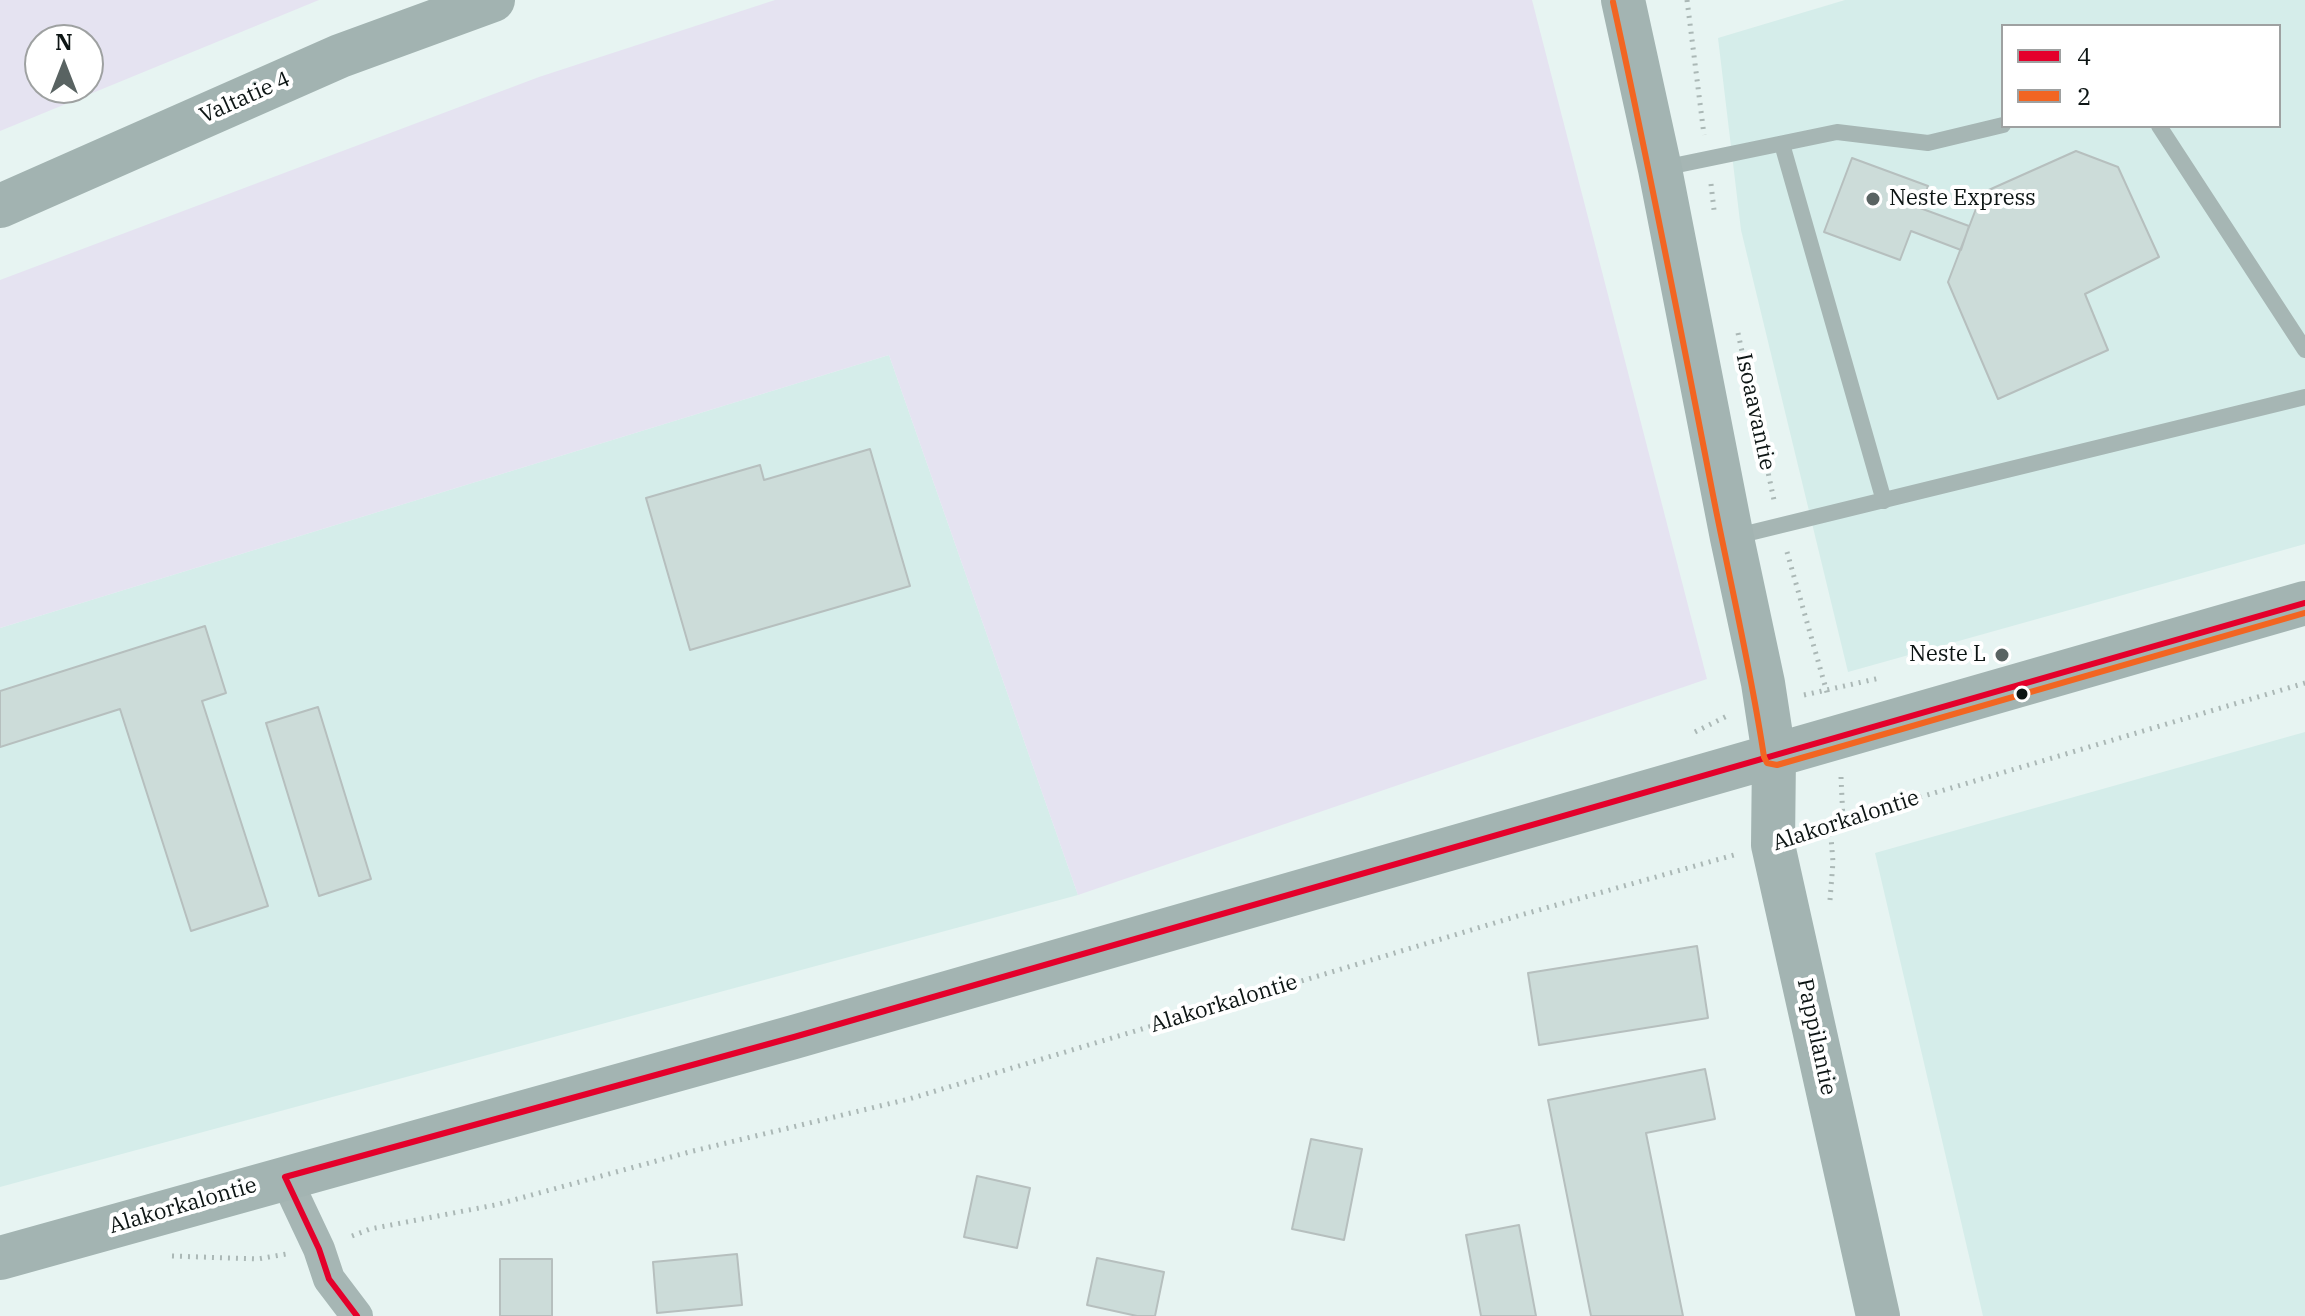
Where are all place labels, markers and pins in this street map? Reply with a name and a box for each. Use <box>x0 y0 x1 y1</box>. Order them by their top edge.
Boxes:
place label: Neste Express <box>1889 186 2036 212</box>
marker: Neste Express <box>1864 190 1882 208</box>
place label: Neste L <box>1909 642 1986 668</box>
marker: Neste L <box>1993 646 2011 664</box>
unlabelled marker <box>2014 686 2030 702</box>

